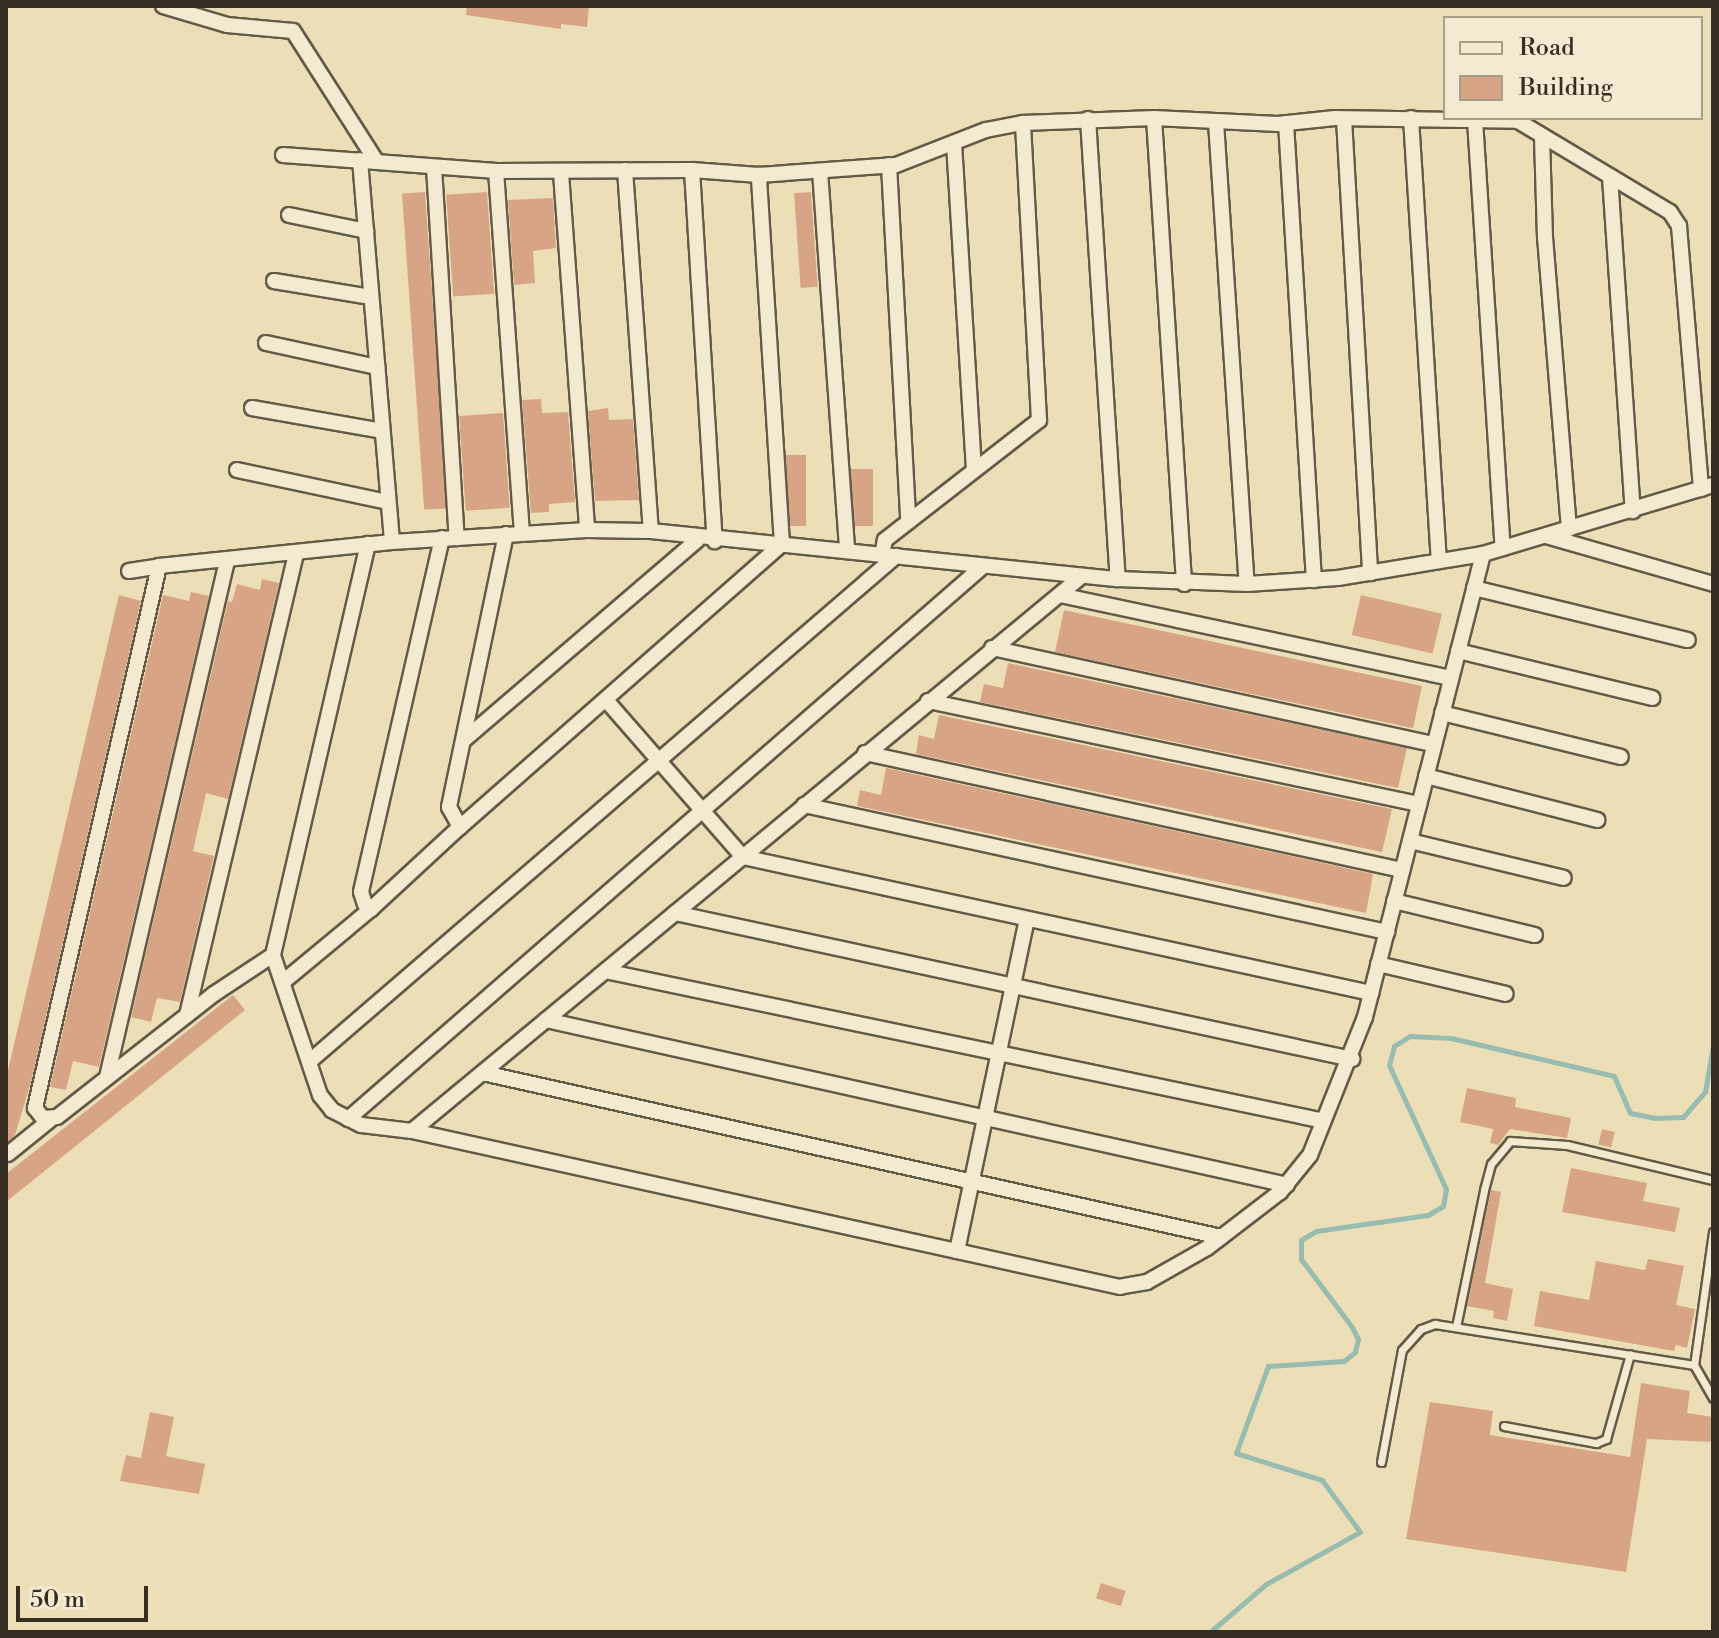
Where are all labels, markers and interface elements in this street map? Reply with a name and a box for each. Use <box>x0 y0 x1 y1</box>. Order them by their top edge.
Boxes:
legend <box>1443 16 1703 120</box>
text: Road <box>1519 33 1575 63</box>
text: Building <box>1519 73 1613 103</box>
scale bar <box>20 1570 152 1620</box>
text: 50 m <box>30 1585 85 1615</box>

